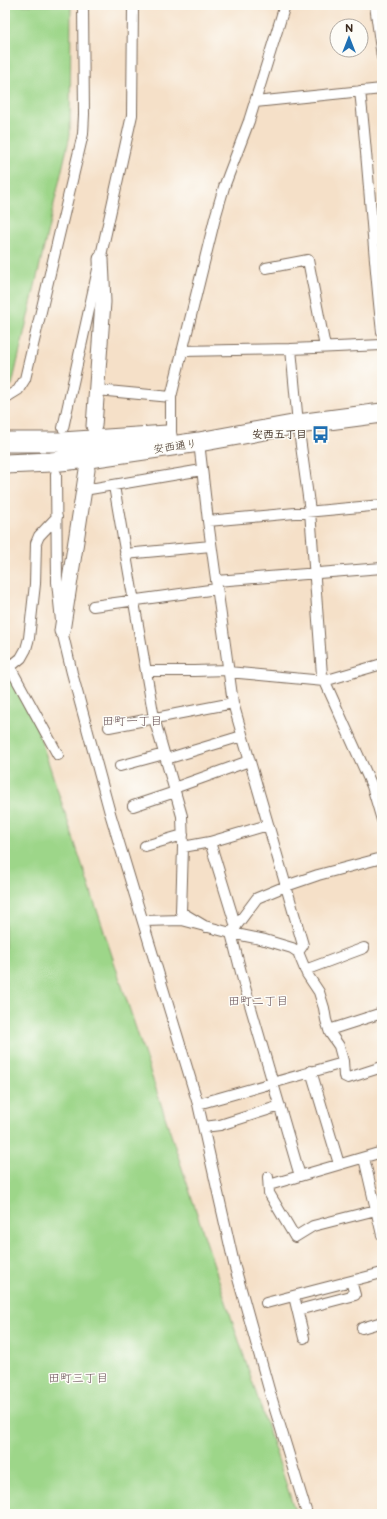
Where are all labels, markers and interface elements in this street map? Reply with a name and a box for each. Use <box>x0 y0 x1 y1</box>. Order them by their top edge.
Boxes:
north arrow <box>329 18 369 58</box>
text: N <box>345 22 353 35</box>
bus stop icon: 安西五丁目 <box>310 424 330 444</box>
place label: 安西五丁目 <box>252 428 307 441</box>
street label: 安西通り <box>152 437 198 456</box>
district label: 田町一丁目 <box>102 714 162 729</box>
district label: 田町二丁目 <box>228 994 288 1009</box>
district label: 田町三丁目 <box>48 1371 108 1386</box>

